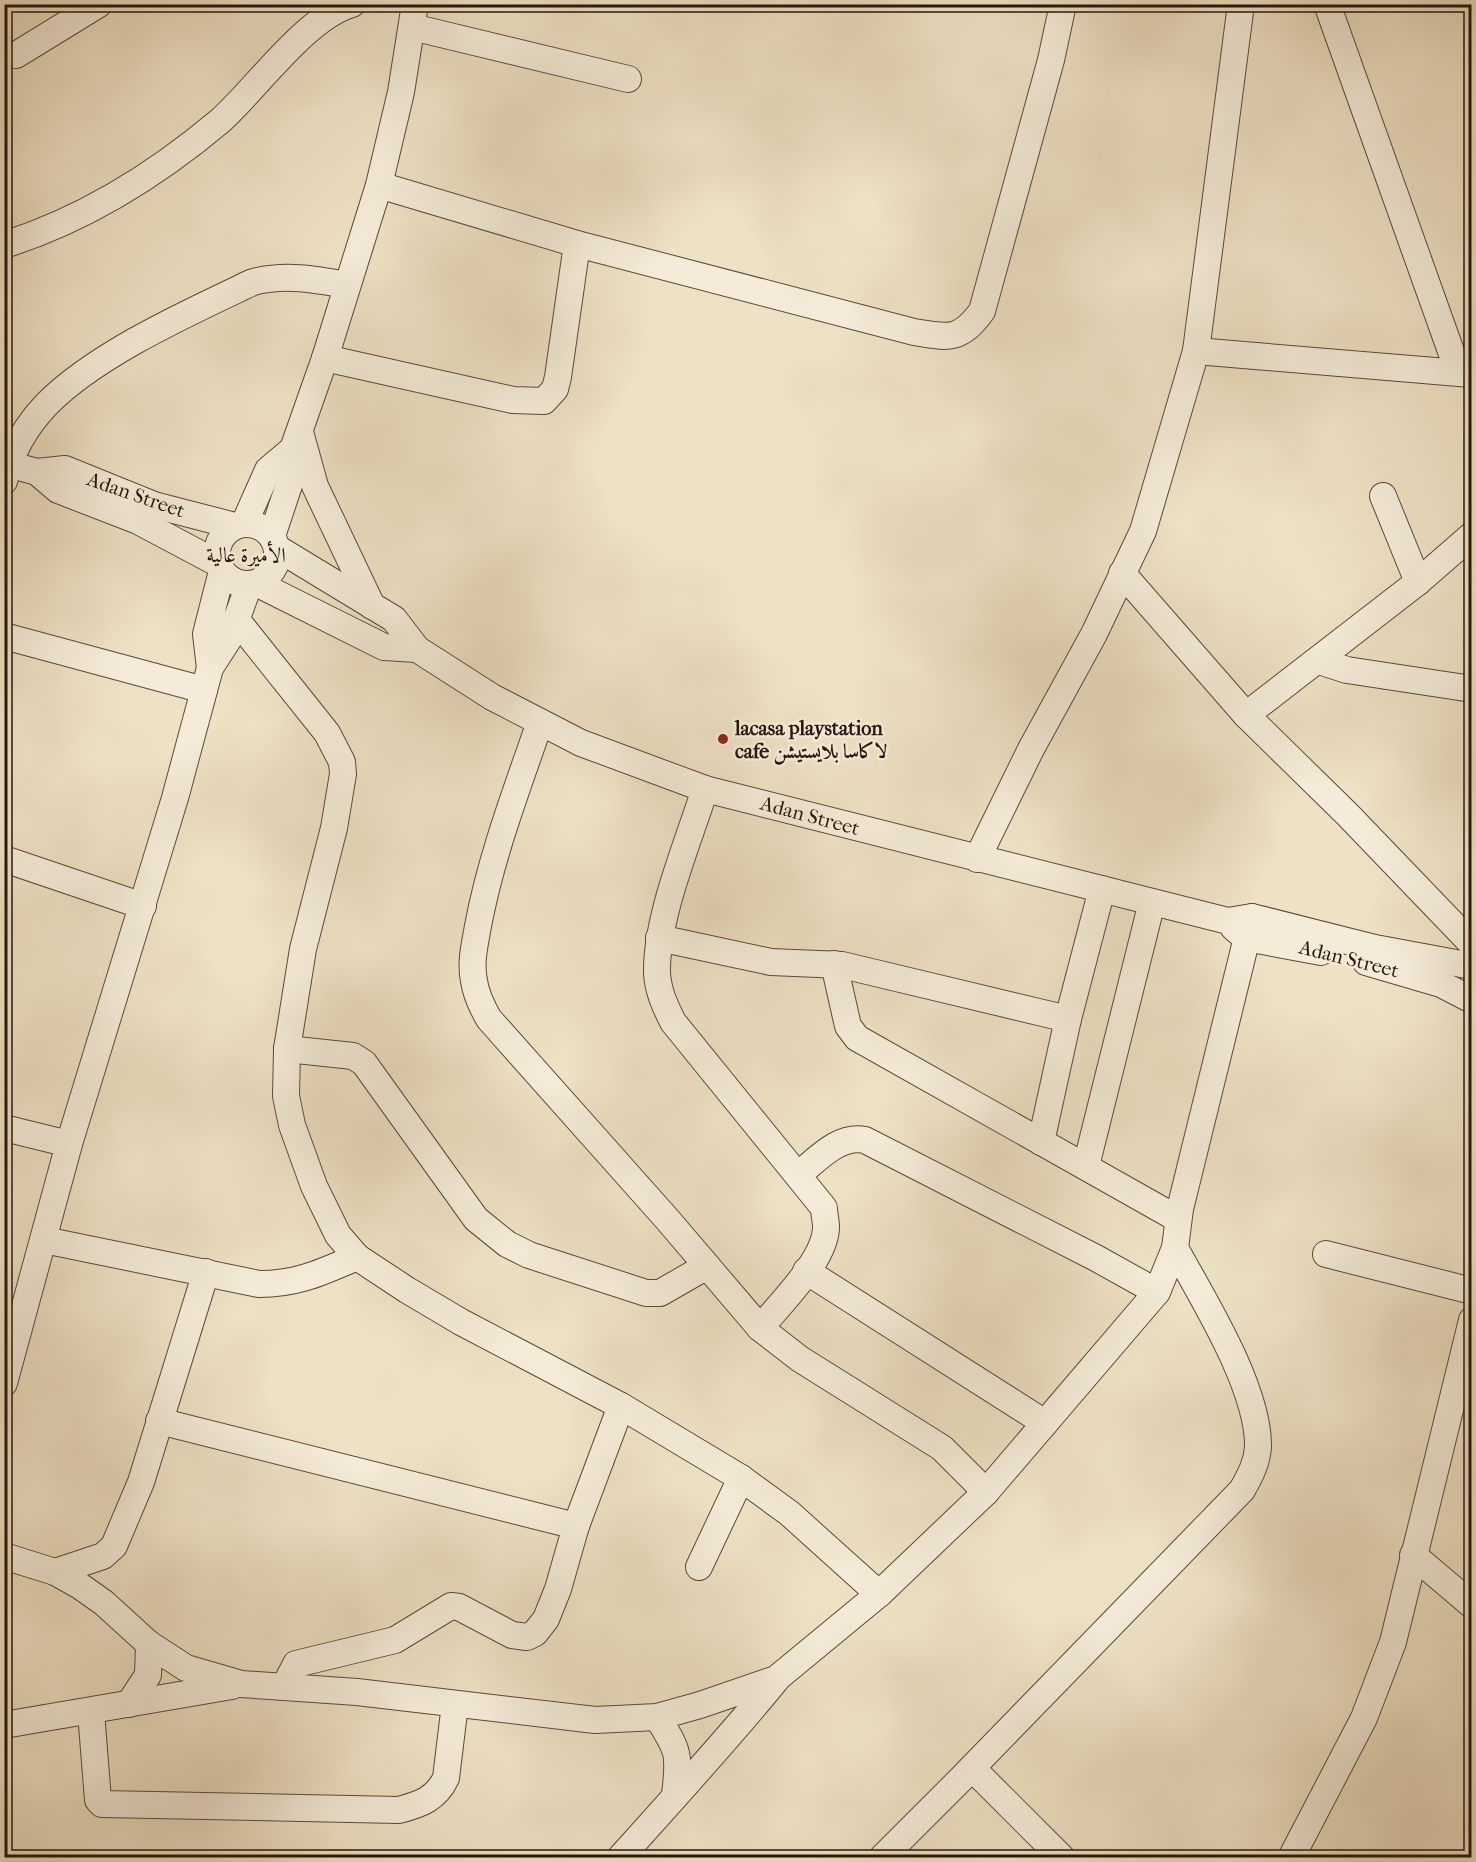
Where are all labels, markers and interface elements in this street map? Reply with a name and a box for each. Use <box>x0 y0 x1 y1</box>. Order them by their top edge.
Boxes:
street label: Adan Street <box>83 467 188 522</box>
district label: الأميرة عالية <box>206 540 286 567</box>
place label: lacasa playstation cafe لاكاسا بلايستيشن <box>734 717 887 765</box>
marker: lacasa playstation cafe لاكاسا بلايستيشن <box>716 732 730 746</box>
street label: Adan Street <box>757 791 862 840</box>
street label: Adan Street <box>1296 935 1401 982</box>

